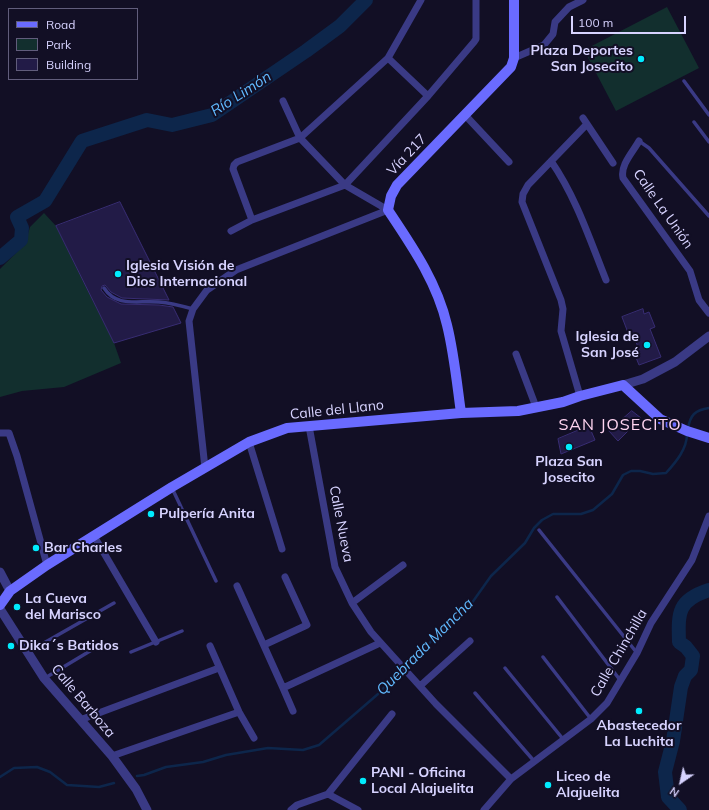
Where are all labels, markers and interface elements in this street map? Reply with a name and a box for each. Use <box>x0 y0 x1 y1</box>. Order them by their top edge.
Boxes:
legend <box>8 8 138 80</box>
scale bar <box>573 8 688 34</box>
text: 100 m <box>578 15 613 30</box>
text: Road <box>46 17 75 32</box>
text: Park <box>46 37 71 52</box>
place label: Plaza Deportes San Josecito <box>530 43 633 76</box>
marker: Plaza Deportes San Josecito <box>636 54 646 64</box>
text: Building <box>46 57 91 72</box>
water label: Río Limón <box>207 68 275 120</box>
street label: Vía 217 <box>384 131 430 179</box>
street label: Calle La Unión <box>629 166 697 252</box>
place label: Iglesia Visión de Dios Internacional <box>126 258 247 290</box>
marker: Iglesia Visión de Dios Internacional <box>113 269 123 279</box>
place label: Iglesia de San José <box>575 329 639 362</box>
marker: Iglesia de San José <box>642 340 652 350</box>
street label: Calle del Llano <box>289 397 385 423</box>
district label: SAN JOSECITO <box>558 415 682 435</box>
marker: Plaza San Josecito <box>564 442 574 452</box>
place label: Plaza San Josecito <box>535 454 603 486</box>
street label: Calle Nueva <box>325 484 357 564</box>
place label: Pulpería Anita <box>159 506 255 522</box>
marker: Pulpería Anita <box>146 509 156 519</box>
place label: Bar Charles <box>44 540 122 556</box>
marker: Bar Charles <box>31 543 41 553</box>
place label: La Cueva del Marisco <box>25 591 101 624</box>
water label: Quebrada Mancha <box>373 595 477 699</box>
marker: La Cueva del Marisco <box>12 602 22 612</box>
street label: Calle Chinchilla <box>587 606 651 700</box>
place label: Dika´s Batidos <box>19 638 119 654</box>
marker: Dika´s Batidos <box>6 641 16 651</box>
street label: Calle Barboza <box>47 661 119 741</box>
marker: Abastecedor La Luchita <box>634 706 644 716</box>
place label: Abastecedor La Luchita <box>597 718 681 750</box>
north arrow <box>661 762 701 802</box>
place label: PANI - Oficina Local Alajuelita <box>371 765 474 798</box>
place label: Liceo de Alajuelita <box>556 769 620 802</box>
marker: PANI - Oficina Local Alajuelita <box>358 776 368 786</box>
marker: Liceo de Alajuelita <box>543 780 553 790</box>
text: N <box>667 784 682 800</box>

